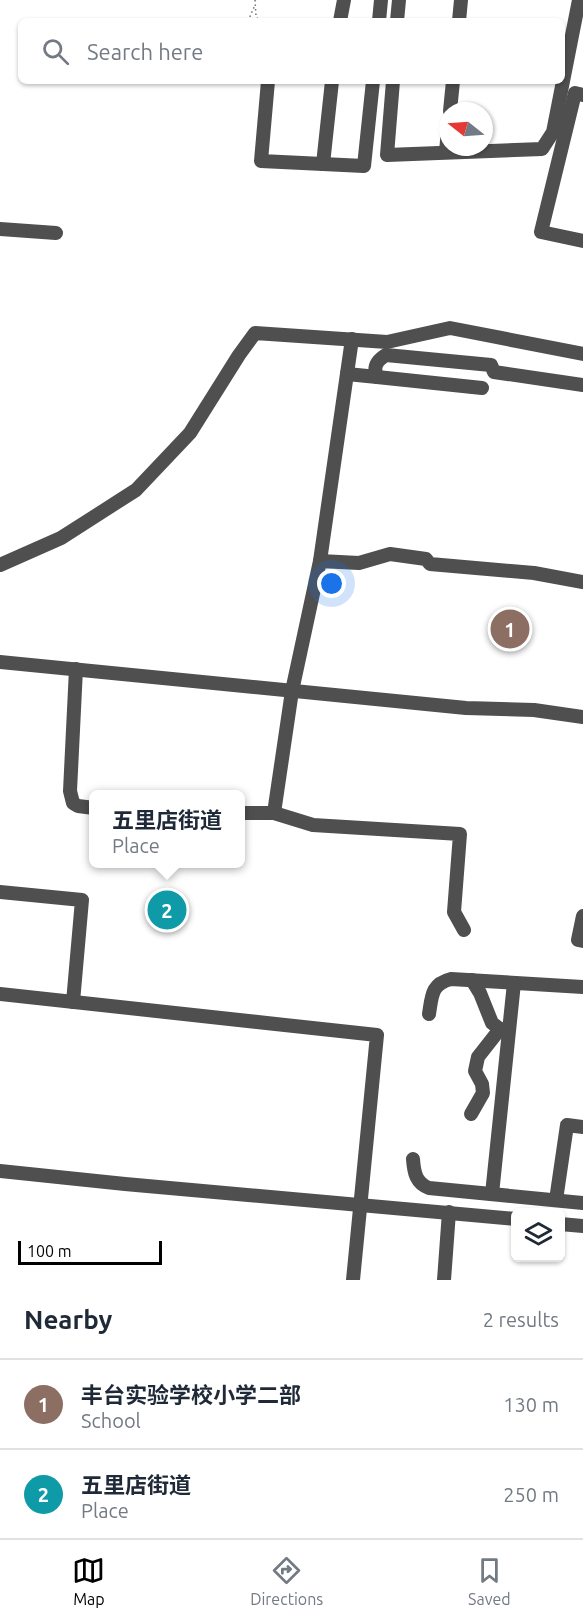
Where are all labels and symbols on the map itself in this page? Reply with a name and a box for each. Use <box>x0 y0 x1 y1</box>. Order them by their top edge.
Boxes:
north arrow <box>439 102 493 156</box>
your location <box>317 569 346 598</box>
pin: 1 <box>490 606 530 652</box>
pin: 2 <box>148 888 186 932</box>
scale bar <box>18 1238 162 1266</box>

